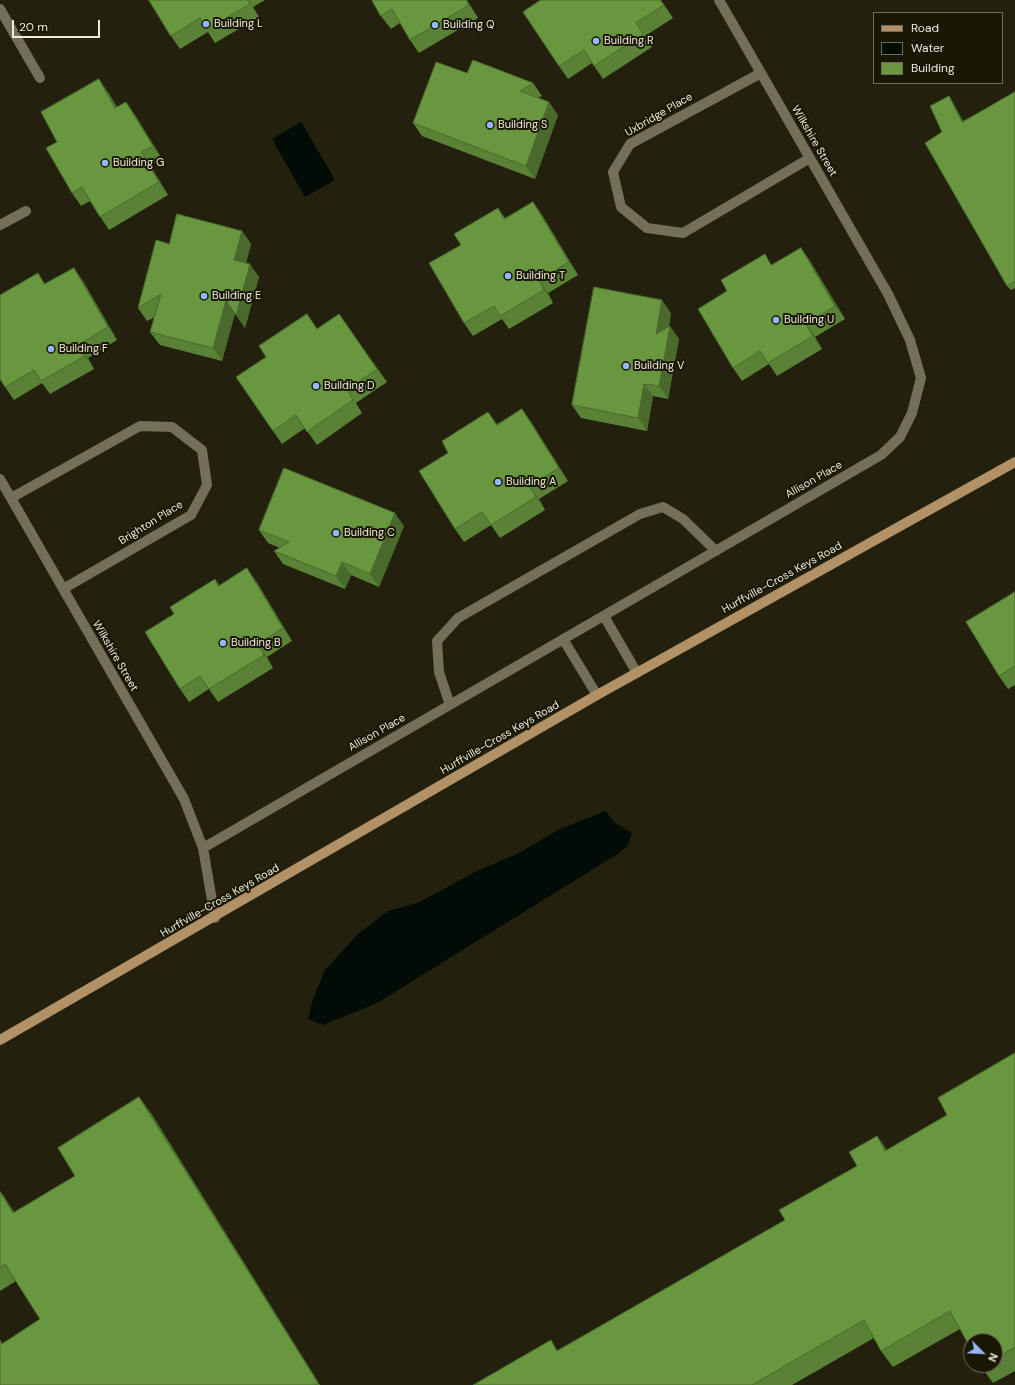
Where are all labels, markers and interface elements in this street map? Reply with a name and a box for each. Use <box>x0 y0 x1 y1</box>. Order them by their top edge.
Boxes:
scale bar <box>14 12 102 38</box>
legend <box>873 12 1003 84</box>
place label: Building L <box>214 17 263 31</box>
place label: Building Q <box>443 18 494 32</box>
text: 20 m <box>19 19 48 35</box>
marker: Building L <box>201 19 211 29</box>
marker: Building Q <box>430 20 440 30</box>
text: Road <box>911 20 939 36</box>
place label: Building R <box>604 34 653 48</box>
marker: Building R <box>591 36 601 46</box>
text: Water <box>911 40 944 56</box>
text: Building <box>911 60 955 76</box>
street label: Uxbridge Place <box>623 90 695 140</box>
street label: Wilkshire Street <box>788 103 840 179</box>
place label: Building S <box>498 118 547 132</box>
marker: Building S <box>485 120 495 130</box>
place label: Building G <box>113 156 164 170</box>
marker: Building G <box>100 158 110 168</box>
place label: Building T <box>516 269 565 283</box>
marker: Building T <box>503 271 513 281</box>
place label: Building E <box>212 289 261 303</box>
marker: Building E <box>199 291 209 301</box>
place label: Building U <box>784 313 834 327</box>
marker: Building U <box>771 315 781 325</box>
place label: Building F <box>59 342 108 356</box>
marker: Building F <box>46 344 56 354</box>
place label: Building V <box>634 359 684 373</box>
marker: Building V <box>621 361 631 371</box>
place label: Building D <box>324 379 375 393</box>
marker: Building D <box>311 381 321 391</box>
street label: Allison Place <box>783 458 845 502</box>
place label: Building A <box>506 475 556 489</box>
marker: Building A <box>493 477 503 487</box>
street label: Brighton Place <box>117 498 185 548</box>
place label: Building C <box>344 526 395 540</box>
marker: Building C <box>331 528 341 538</box>
street label: Hurffville-Cross Keys Road <box>720 539 844 617</box>
street label: Wilkshire Street <box>89 618 141 694</box>
place label: Building B <box>231 636 281 650</box>
marker: Building B <box>218 638 228 648</box>
street label: Hurffville-Cross Keys Road <box>438 699 562 777</box>
street label: Allison Place <box>346 711 408 755</box>
street label: Hurffville-Cross Keys Road <box>158 862 282 940</box>
north arrow <box>963 1333 1003 1373</box>
text: N <box>985 1351 1001 1364</box>

